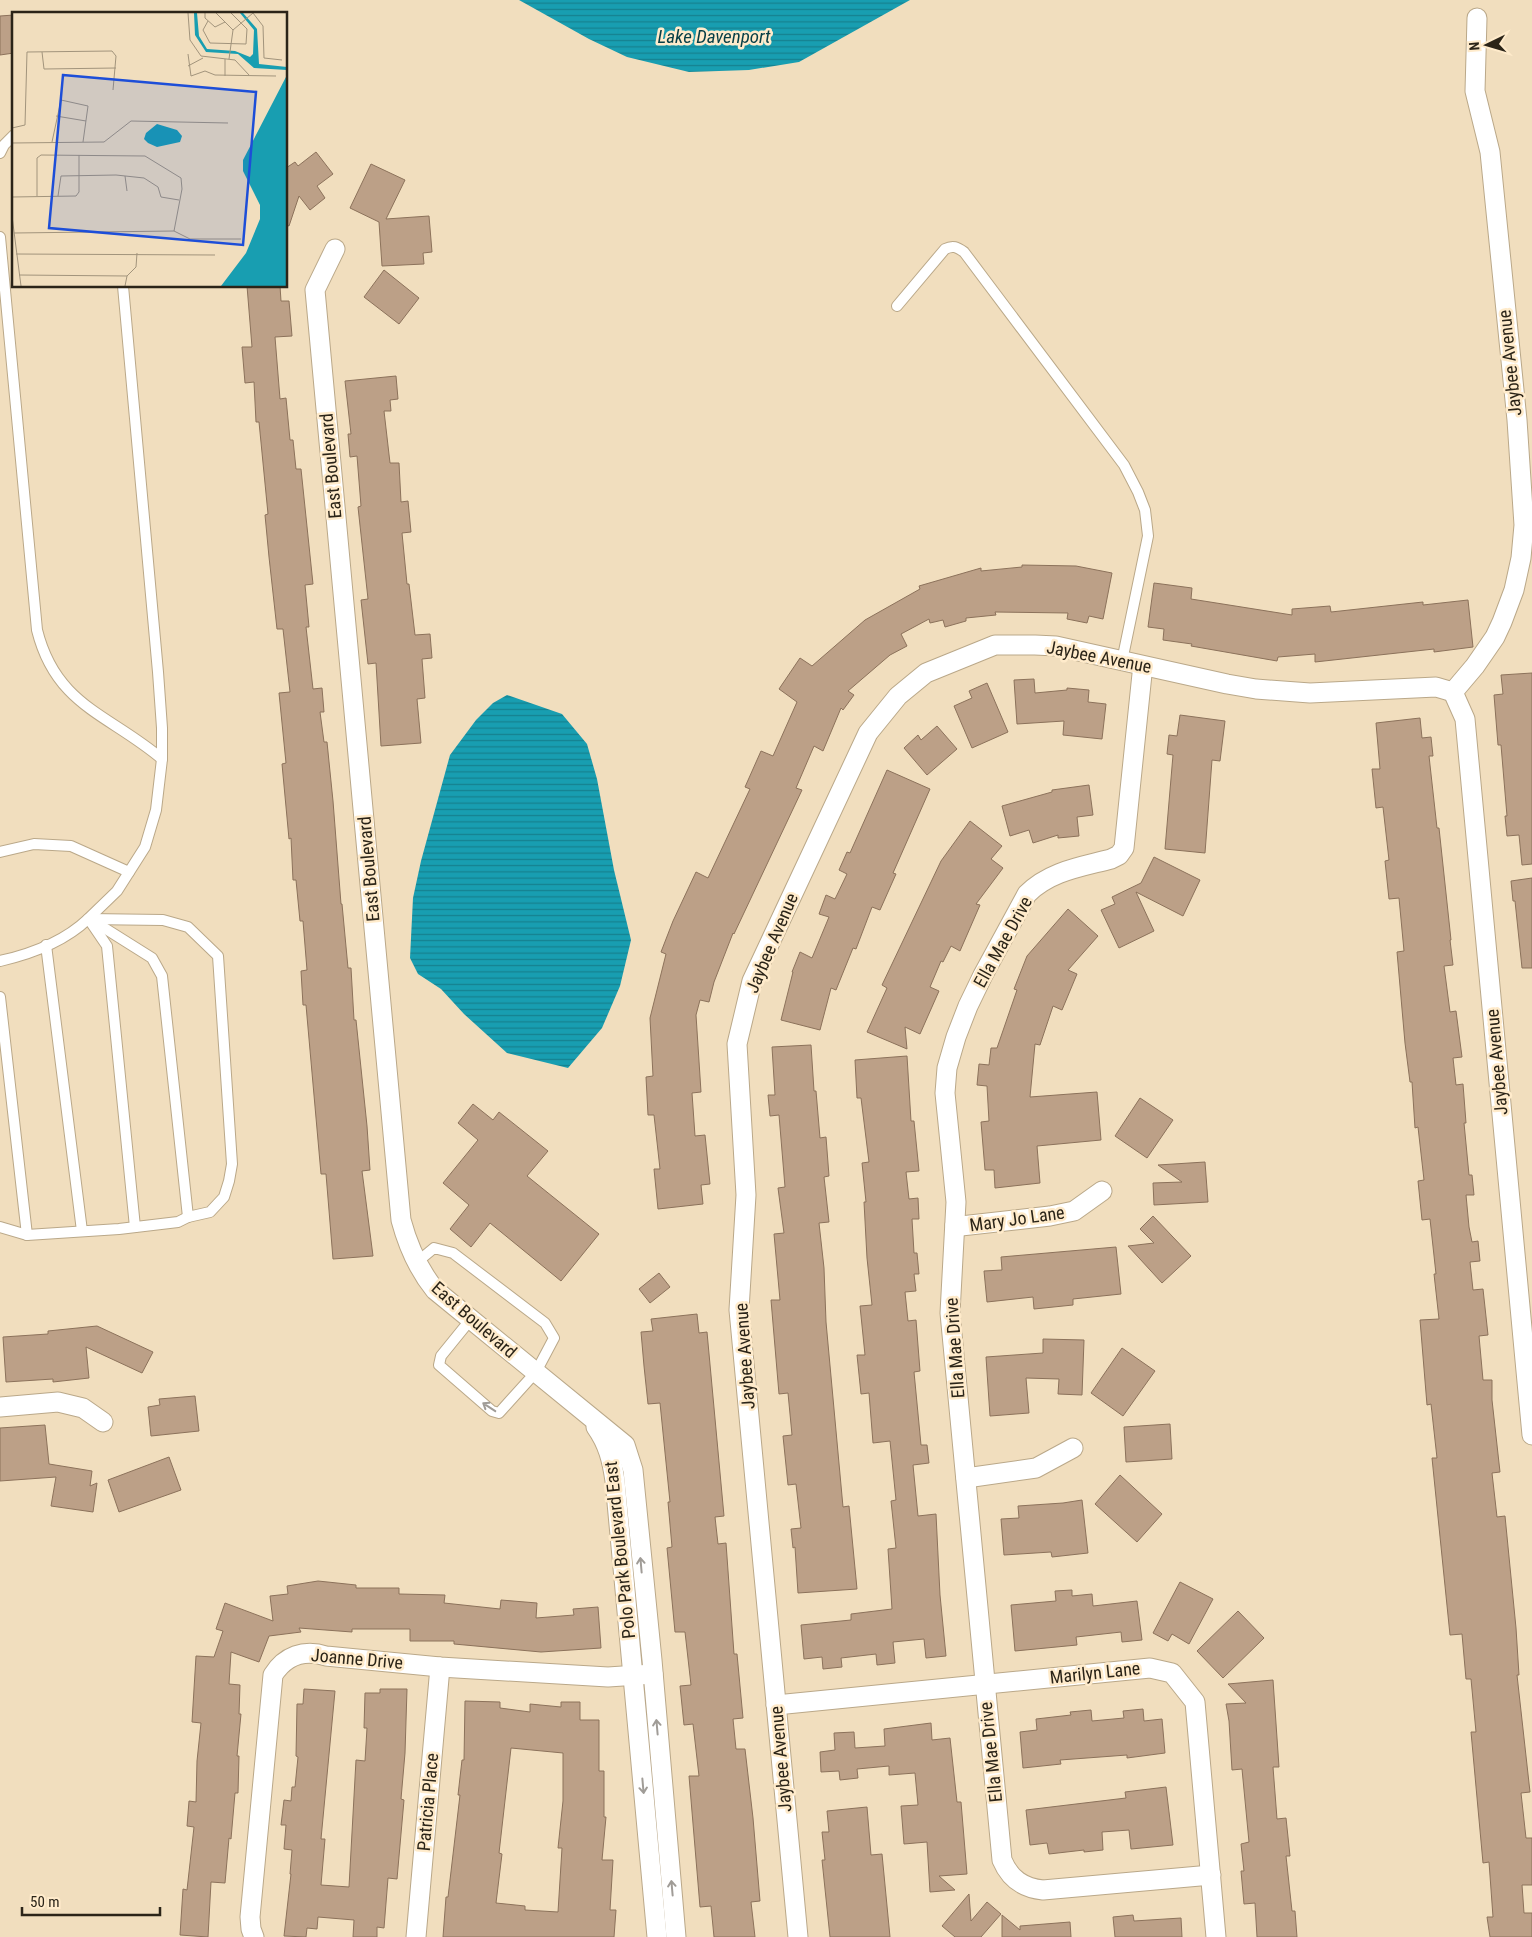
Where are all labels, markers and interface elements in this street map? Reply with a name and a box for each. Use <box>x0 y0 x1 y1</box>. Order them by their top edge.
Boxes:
inset map <box>12 12 288 288</box>
north arrow <box>1462 20 1512 70</box>
water label: Lake Davenport <box>657 25 771 48</box>
text: N <box>1466 41 1482 51</box>
street label: Jaybee Avenue <box>1493 309 1526 417</box>
street label: East Boulevard <box>315 412 346 520</box>
street label: Jaybee Avenue <box>1045 636 1153 677</box>
street label: East Boulevard <box>353 815 384 923</box>
street label: Jaybee Avenue <box>741 890 802 996</box>
street label: Ella Mae Drive <box>969 893 1036 991</box>
street label: Jaybee Avenue <box>1481 1008 1512 1116</box>
street label: Mary Jo Lane <box>968 1201 1066 1236</box>
street label: East Boulevard <box>428 1277 521 1362</box>
street label: Ella Mae Drive <box>941 1297 968 1399</box>
street label: Jaybee Avenue <box>730 1302 759 1410</box>
one-way arrow <box>482 1402 496 1413</box>
street label: Polo Park Boulevard East <box>600 1460 639 1640</box>
one-way arrow <box>637 1557 646 1573</box>
street label: Joanne Drive <box>310 1644 404 1673</box>
street label: Marilyn Lane <box>1049 1657 1141 1688</box>
street label: Ella Mae Drive <box>975 1701 1006 1803</box>
street label: Jaybee Avenue <box>765 1705 796 1813</box>
one-way arrow <box>653 1719 662 1735</box>
street label: Patricia Place <box>413 1752 442 1852</box>
one-way arrow <box>638 1778 648 1794</box>
one-way arrow <box>667 1881 676 1897</box>
scale bar <box>22 1884 160 1916</box>
text: 50 m <box>30 1893 60 1911</box>

